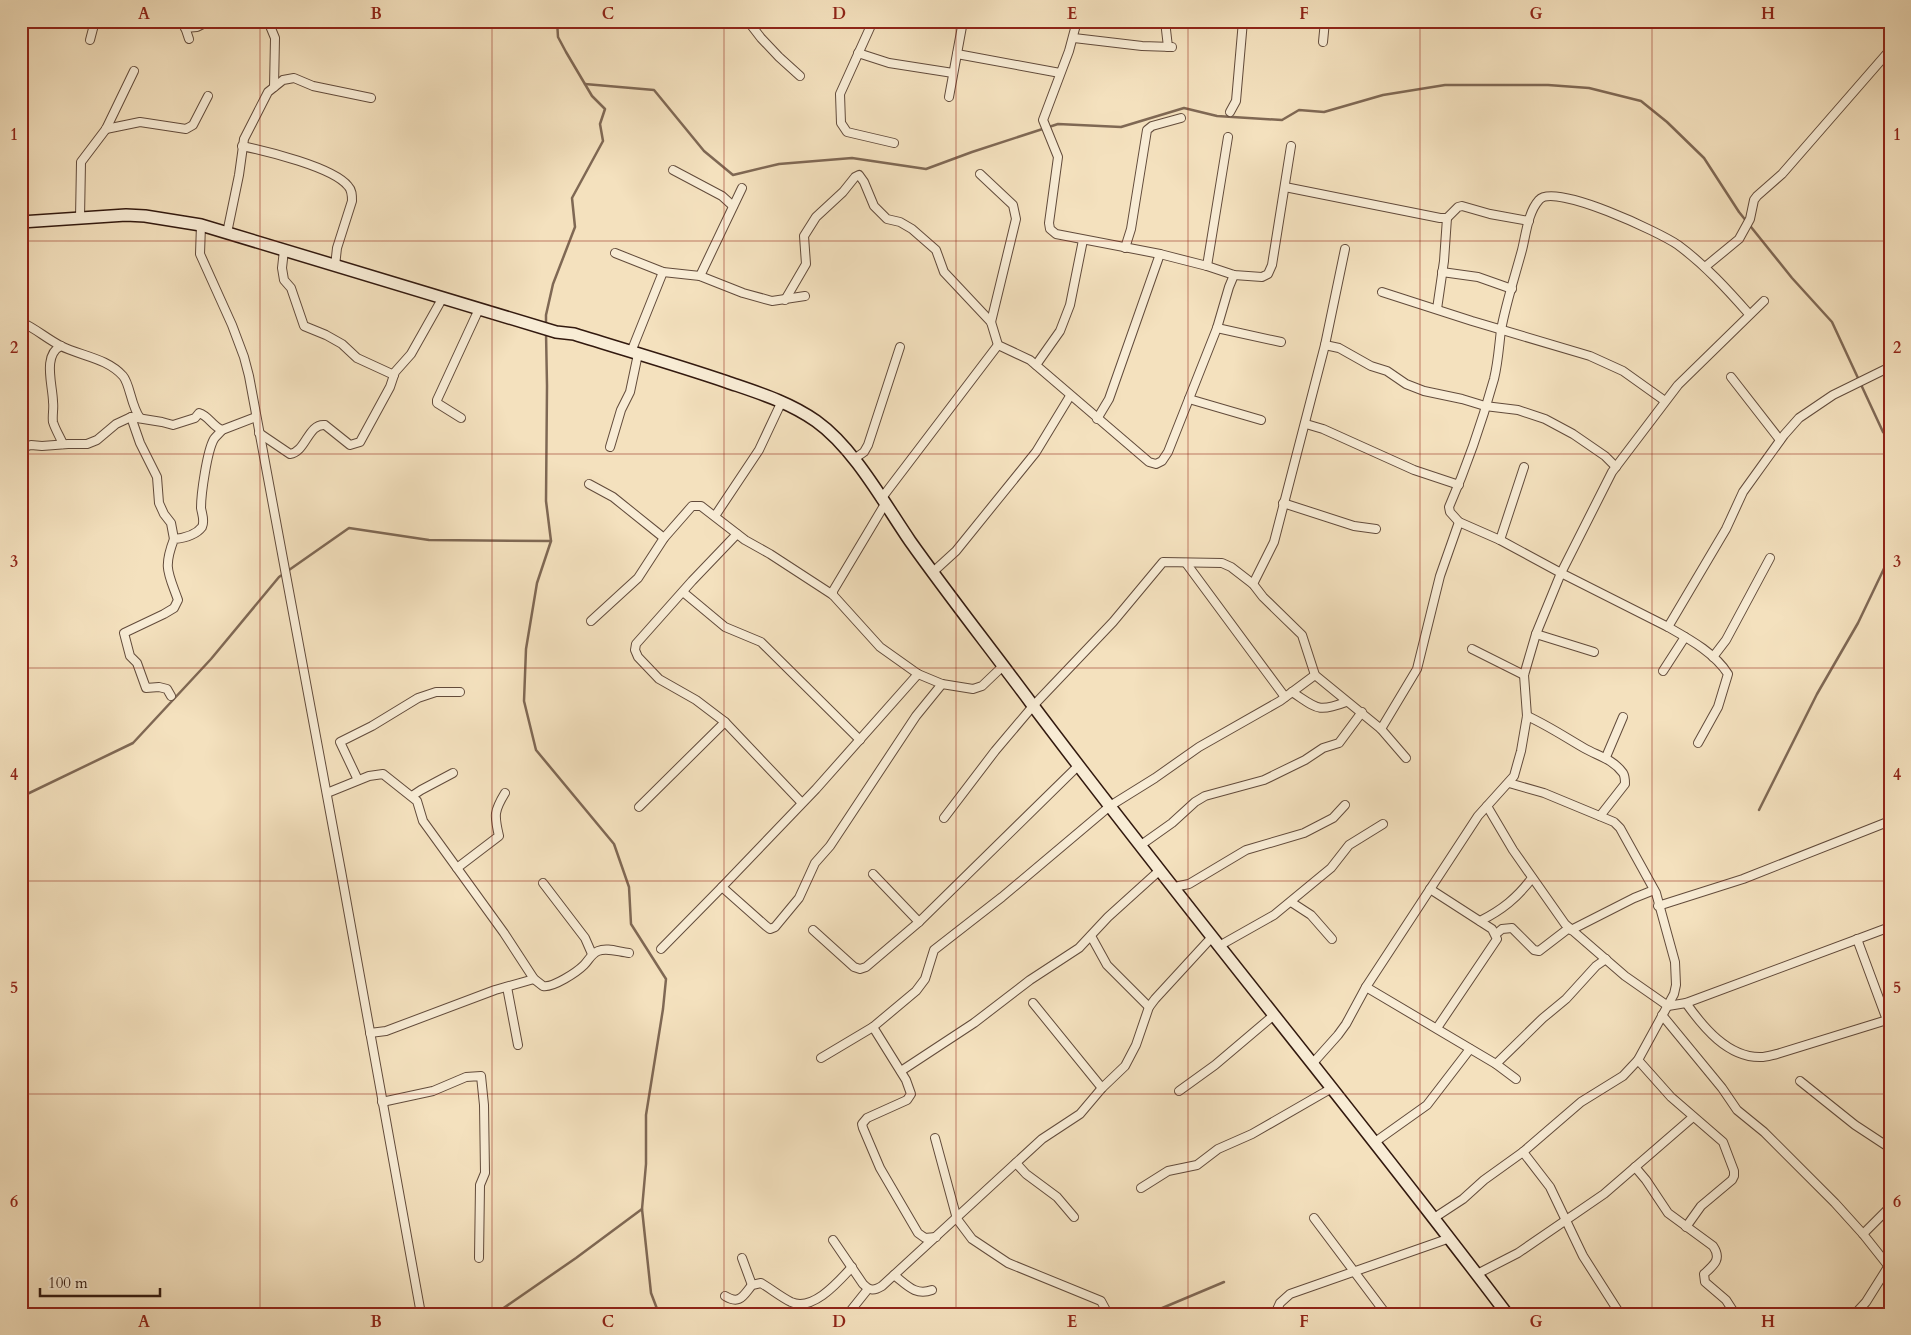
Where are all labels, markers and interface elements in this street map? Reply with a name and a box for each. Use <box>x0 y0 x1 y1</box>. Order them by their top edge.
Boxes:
text: A <box>138 3 150 25</box>
text: B <box>370 3 382 25</box>
text: C <box>602 3 614 25</box>
text: D <box>832 3 846 25</box>
text: E <box>1067 3 1077 25</box>
text: F <box>1299 3 1309 25</box>
text: G <box>1529 3 1543 25</box>
text: H <box>1761 3 1775 25</box>
text: 1 <box>10 124 18 146</box>
text: 1 <box>1893 124 1901 146</box>
text: 2 <box>10 337 18 359</box>
text: 2 <box>1893 337 1901 359</box>
text: 3 <box>10 551 18 573</box>
text: 3 <box>1893 551 1901 573</box>
text: 4 <box>10 764 18 786</box>
text: 4 <box>1893 764 1901 786</box>
text: 5 <box>10 977 18 999</box>
text: 5 <box>1893 977 1901 999</box>
text: 6 <box>10 1191 18 1213</box>
text: 6 <box>1893 1191 1901 1213</box>
scale bar <box>40 1265 160 1297</box>
text: 100 m <box>48 1273 88 1293</box>
text: A <box>138 1311 150 1333</box>
text: B <box>370 1311 382 1333</box>
text: C <box>602 1311 614 1333</box>
text: D <box>832 1311 846 1333</box>
text: E <box>1067 1311 1077 1333</box>
text: F <box>1299 1311 1309 1333</box>
text: G <box>1529 1311 1543 1333</box>
text: H <box>1761 1311 1775 1333</box>

